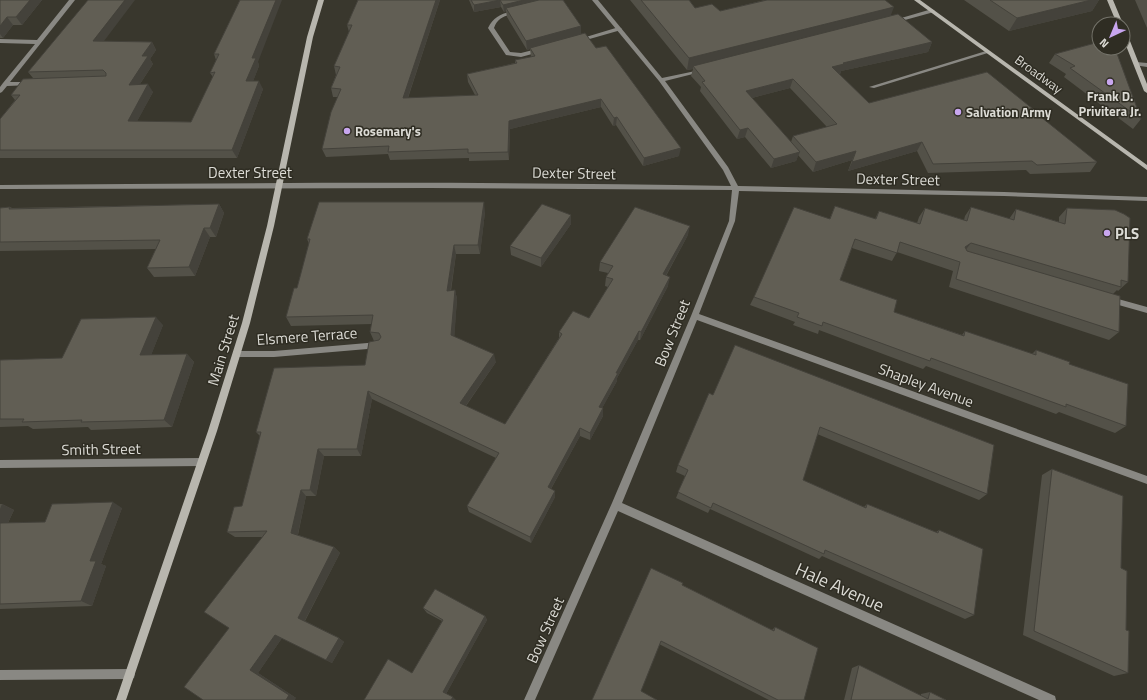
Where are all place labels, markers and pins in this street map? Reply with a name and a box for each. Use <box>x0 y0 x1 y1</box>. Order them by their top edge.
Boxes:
marker: Frank D. Privitera Jr. <box>1105 77 1115 87</box>
place label: Frank D. Privitera Jr. <box>1079 86 1141 121</box>
place label: Salvation Army <box>966 102 1052 122</box>
marker: Salvation Army <box>953 107 963 117</box>
place label: Rosemary's <box>355 121 421 141</box>
marker: Rosemary's <box>342 126 352 136</box>
place label: PLS <box>1115 222 1139 245</box>
marker: PLS <box>1102 228 1112 238</box>

